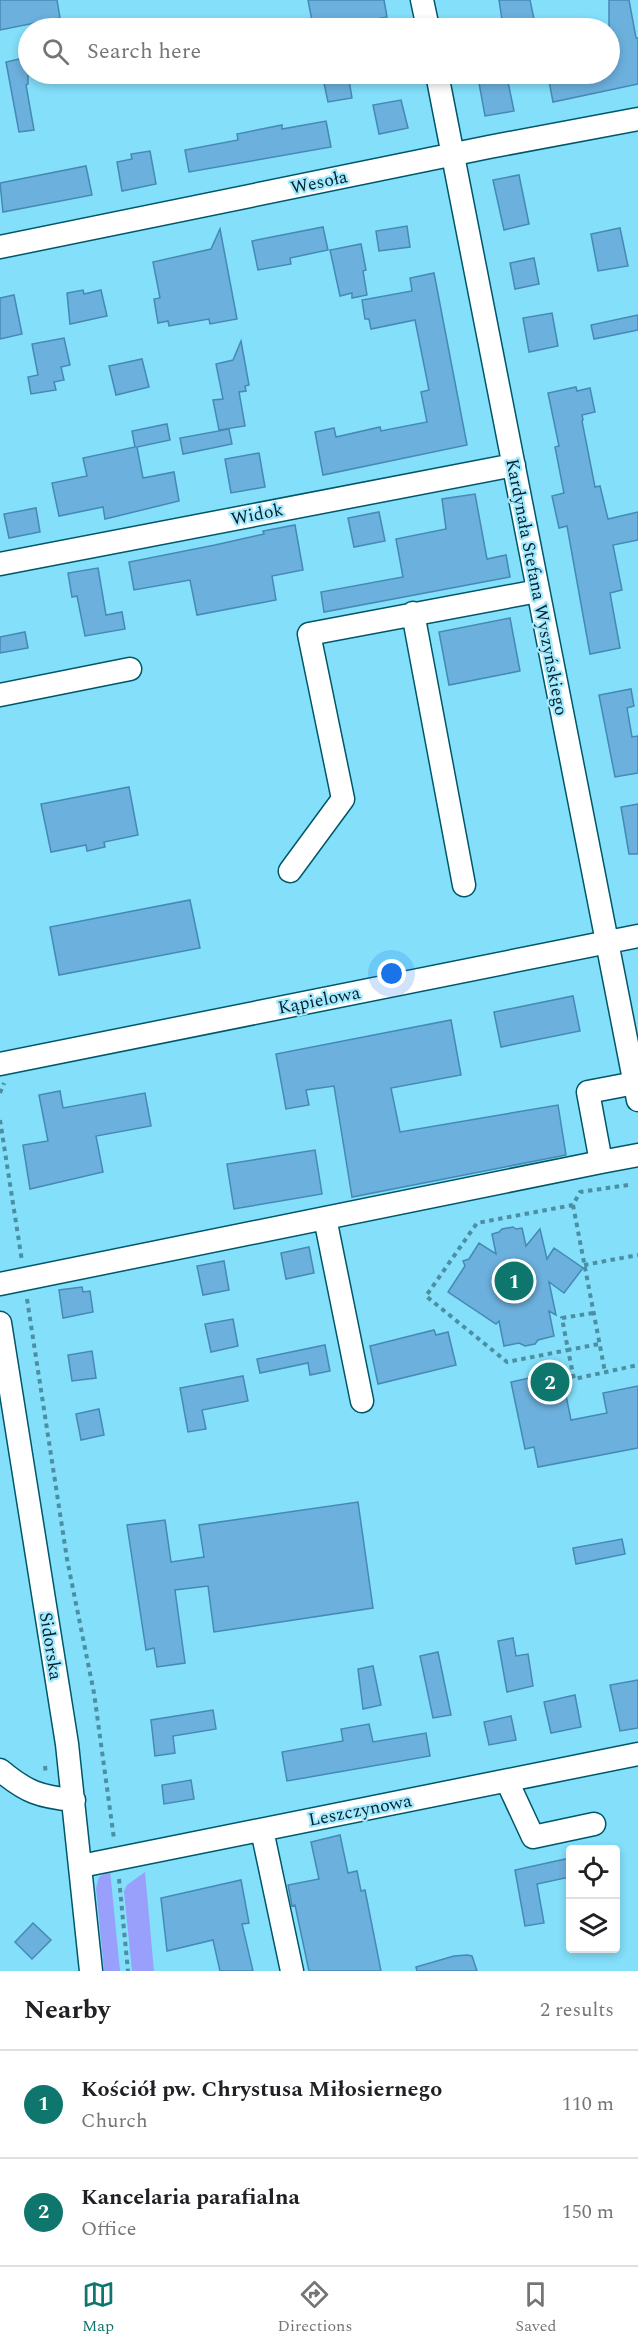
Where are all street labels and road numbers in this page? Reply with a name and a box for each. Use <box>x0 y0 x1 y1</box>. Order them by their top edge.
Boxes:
street label: Wesoła <box>288 163 350 202</box>
street label: Kardynała Stefana Wyszyńskiego <box>498 456 575 718</box>
street label: Widok <box>229 496 286 533</box>
street label: Kąpielowa <box>276 979 363 1022</box>
street label: Sidorska <box>32 1610 69 1682</box>
street label: Leszczynowa <box>306 1787 414 1834</box>

